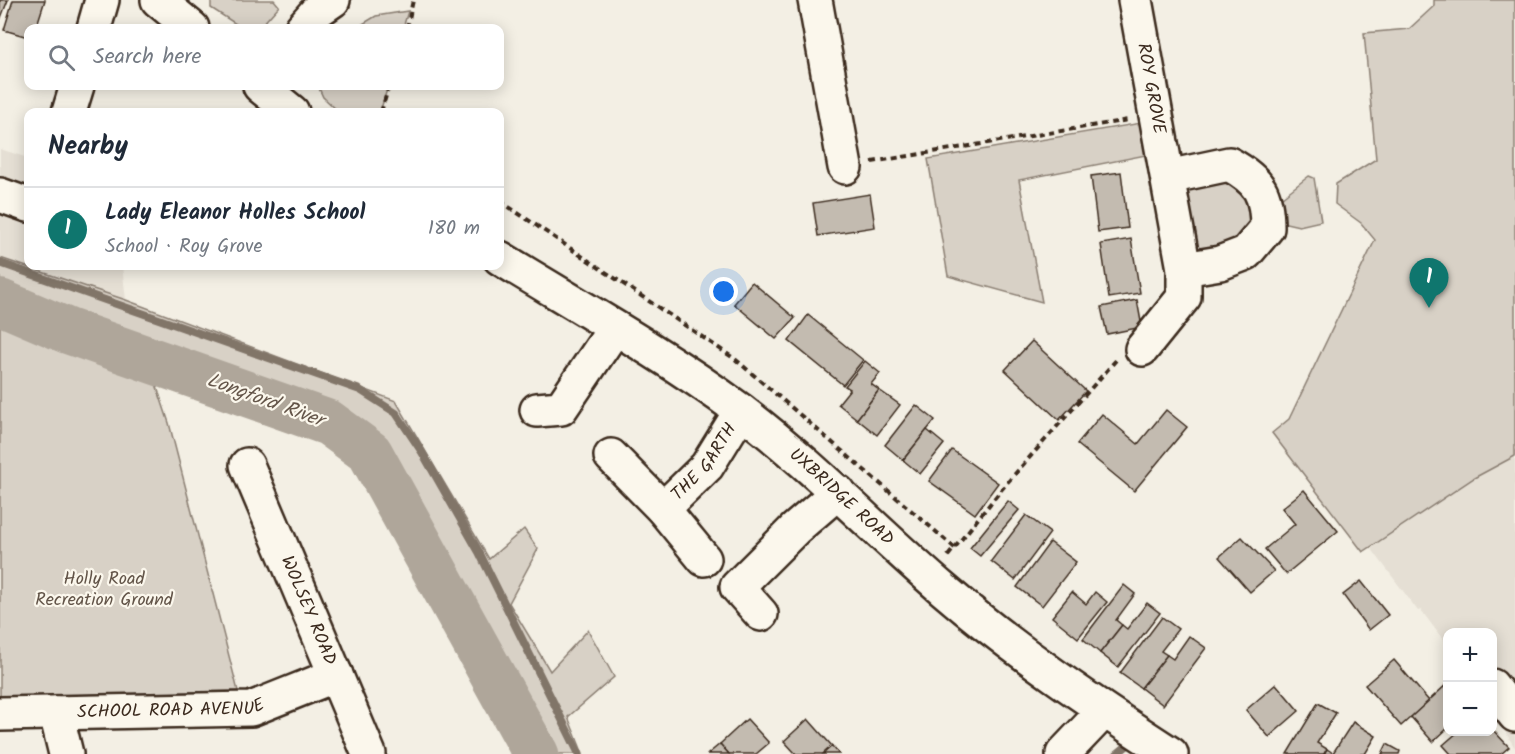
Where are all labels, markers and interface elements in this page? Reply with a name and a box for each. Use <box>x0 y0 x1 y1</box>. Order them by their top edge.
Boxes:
search box <box>24 24 504 90</box>
text: Search here <box>93 40 201 75</box>
icon: search <box>45 41 78 74</box>
street label: ROY GROVE <box>1129 41 1174 137</box>
text: Nearby <box>48 126 128 168</box>
text: Lady Eleanor Holles School <box>105 196 365 231</box>
text: 1 <box>64 213 71 245</box>
text: 180 m <box>428 213 480 245</box>
text: School · Roy Grove <box>105 231 263 263</box>
pin: 1 <box>1410 258 1448 308</box>
your location <box>709 277 738 306</box>
water label: Longford River <box>202 365 332 438</box>
street label: THE GARTH <box>664 417 745 508</box>
street label: UXBRIDGE ROAD <box>782 441 901 553</box>
street label: WOLSEY ROAD <box>272 551 345 670</box>
park label: Holly Road Recreation Ground <box>35 565 174 615</box>
map controls <box>1443 628 1497 736</box>
button: + <box>1443 628 1497 682</box>
button: − <box>1443 682 1497 736</box>
street label: SCHOOL ROAD AVENUE <box>77 690 270 727</box>

